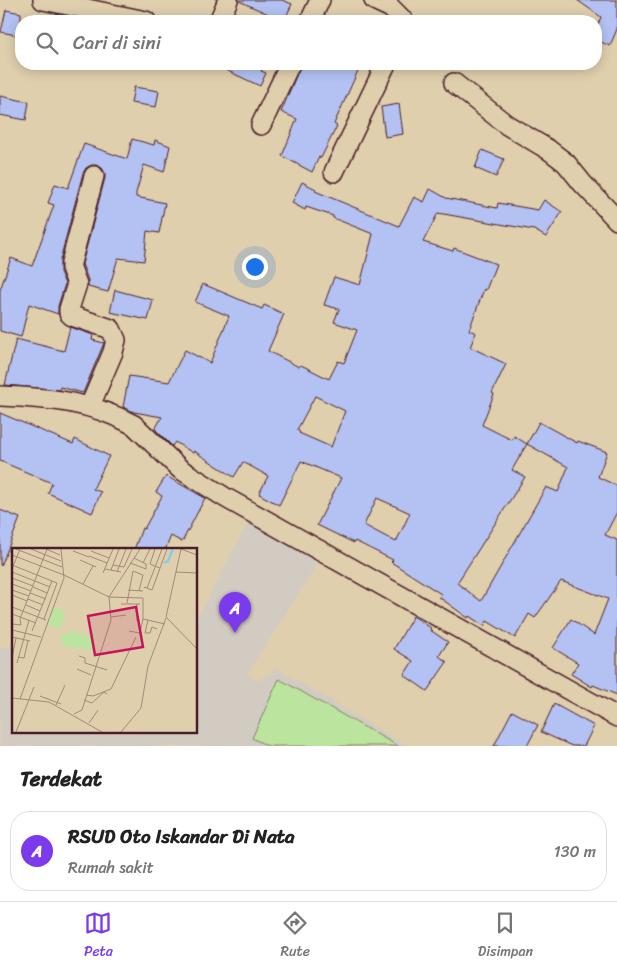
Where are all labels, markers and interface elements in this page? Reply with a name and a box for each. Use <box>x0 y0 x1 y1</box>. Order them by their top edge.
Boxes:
search box <box>15 15 602 70</box>
text: Cari di sini <box>73 26 161 59</box>
icon: search <box>33 29 61 57</box>
your location <box>242 254 268 280</box>
inset map <box>12 548 198 734</box>
pin: A <box>219 592 251 633</box>
text: Terdekat <box>20 760 102 798</box>
text: RSUD Oto Iskandar Di Nata <box>68 820 295 853</box>
text: A <box>32 837 42 866</box>
text: 130 m <box>554 837 596 866</box>
text: Rumah sakit <box>68 853 154 882</box>
tab: Peta <box>84 909 113 964</box>
tab: Rute <box>281 909 310 964</box>
tab: Disimpan <box>478 909 533 964</box>

